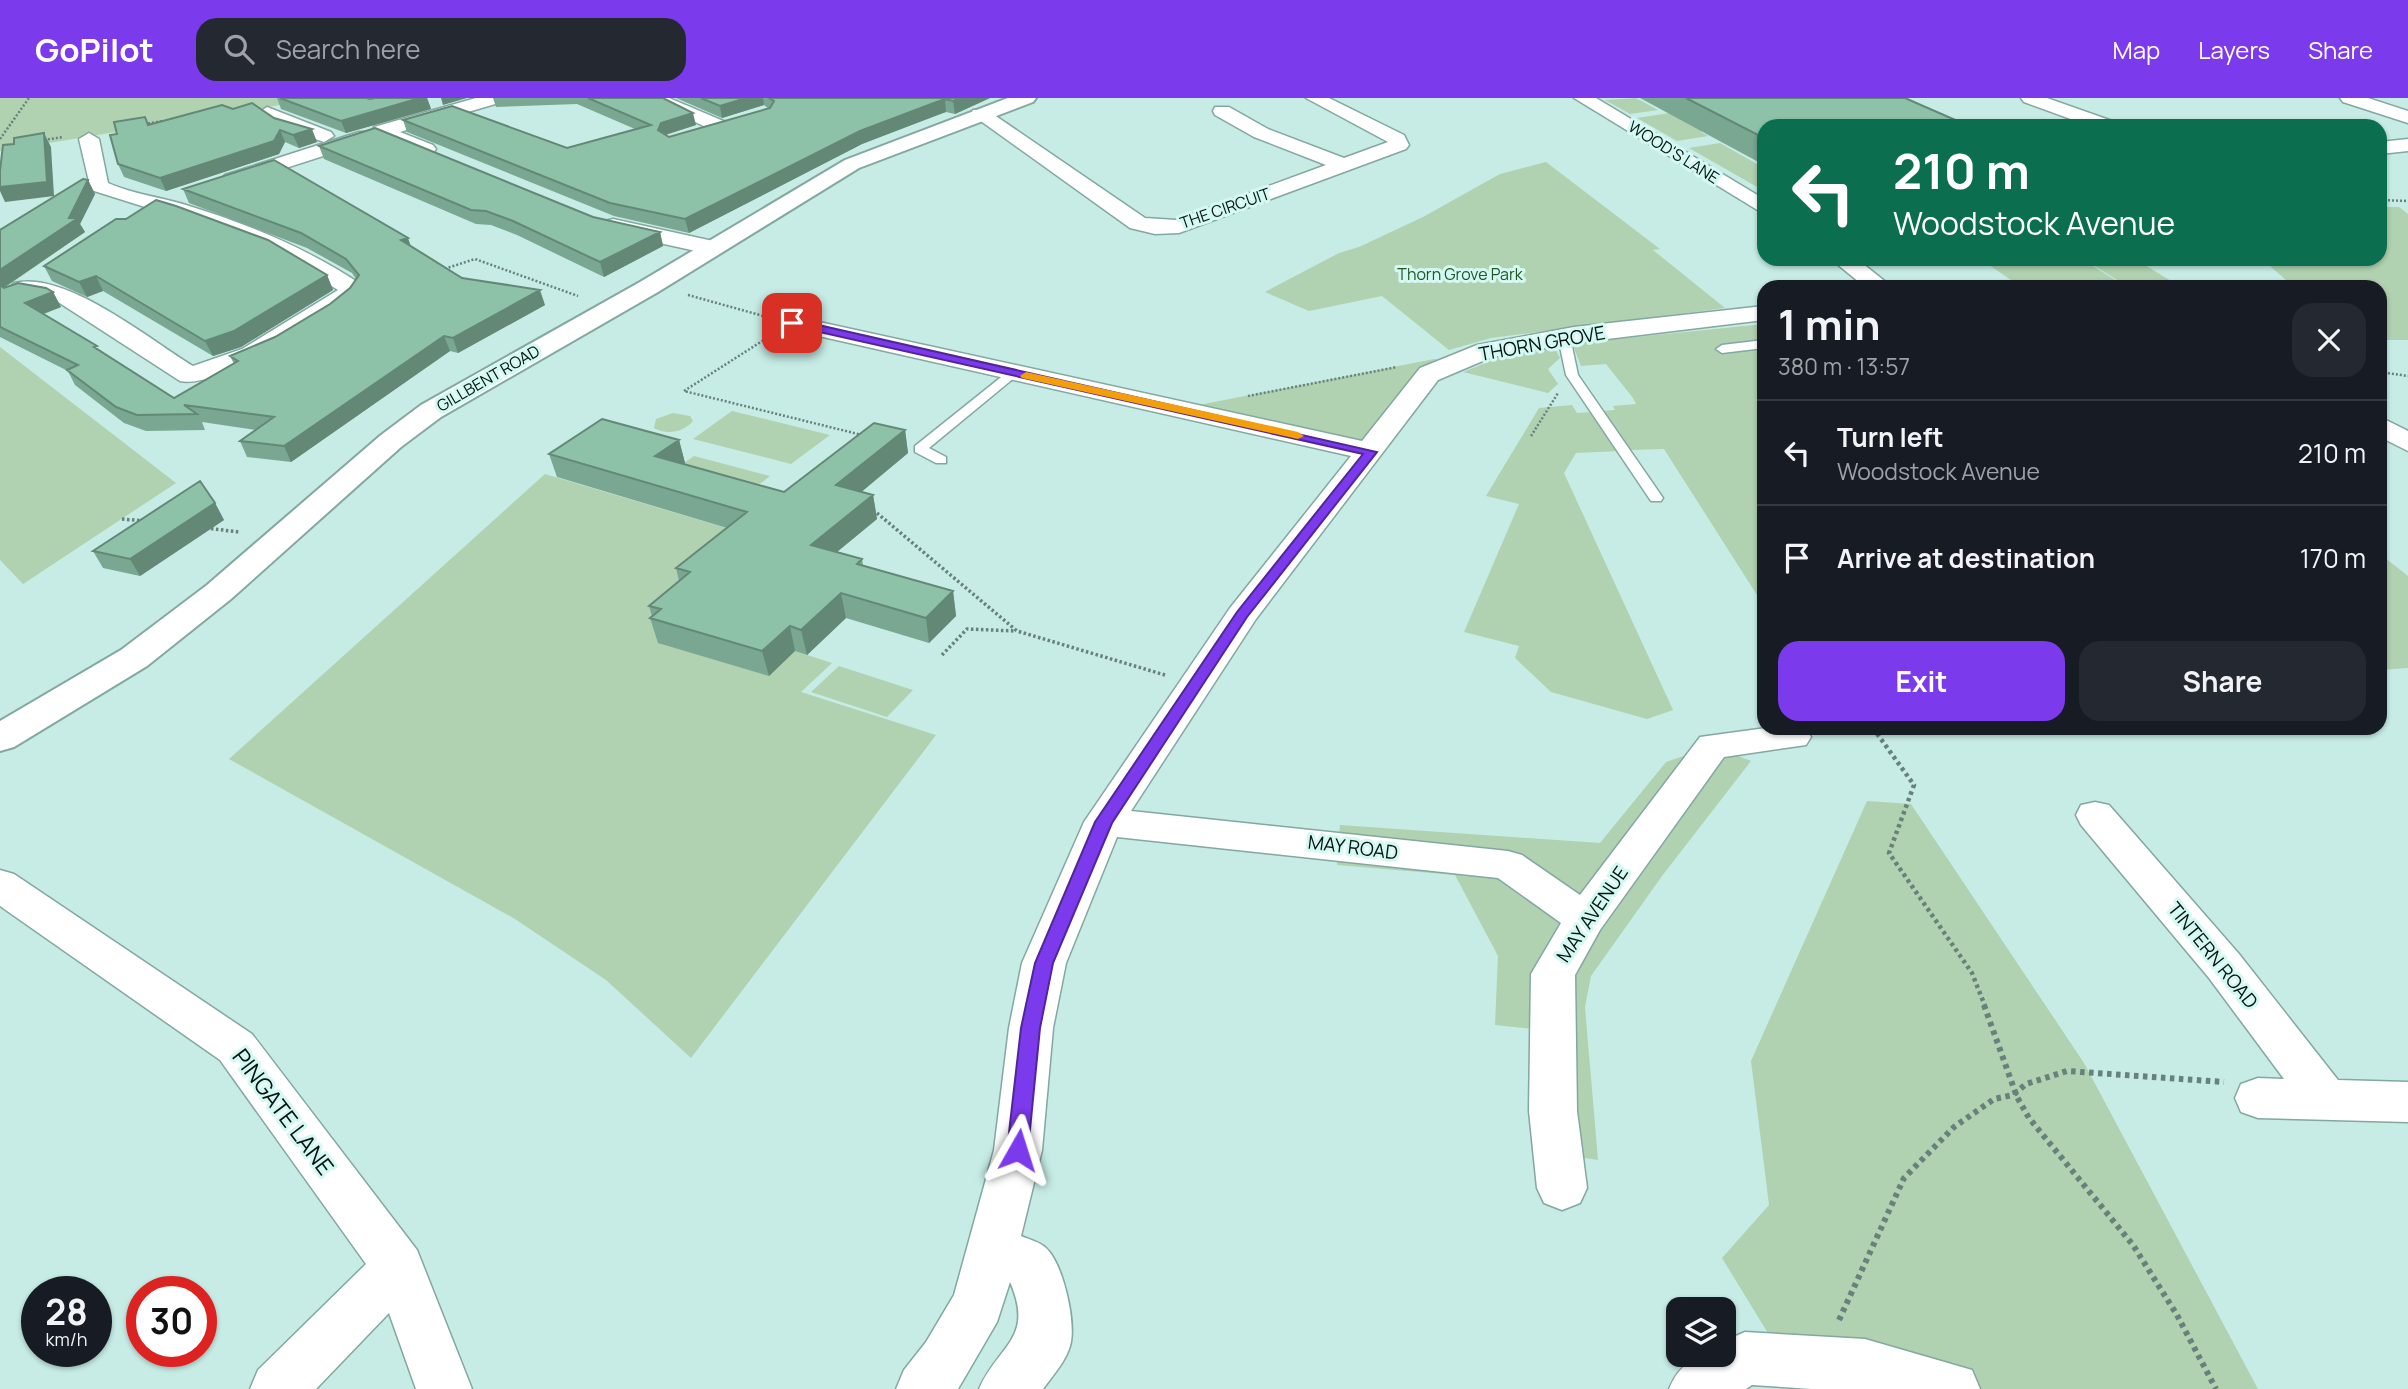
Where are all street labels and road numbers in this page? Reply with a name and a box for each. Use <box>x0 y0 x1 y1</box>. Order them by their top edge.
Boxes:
street label: WOOD'S LANE <box>1624 115 1724 189</box>
street label: THE CIRCUIT <box>1177 182 1273 234</box>
street label: THORN GROVE <box>1477 319 1607 367</box>
street label: GILLBENT ROAD <box>432 339 544 416</box>
street label: MAY ROAD <box>1306 829 1400 865</box>
street label: MAY AVENUE <box>1550 861 1634 967</box>
street label: TINTERN ROAD <box>2162 896 2264 1014</box>
street label: PINGATE LANE <box>226 1042 342 1181</box>

